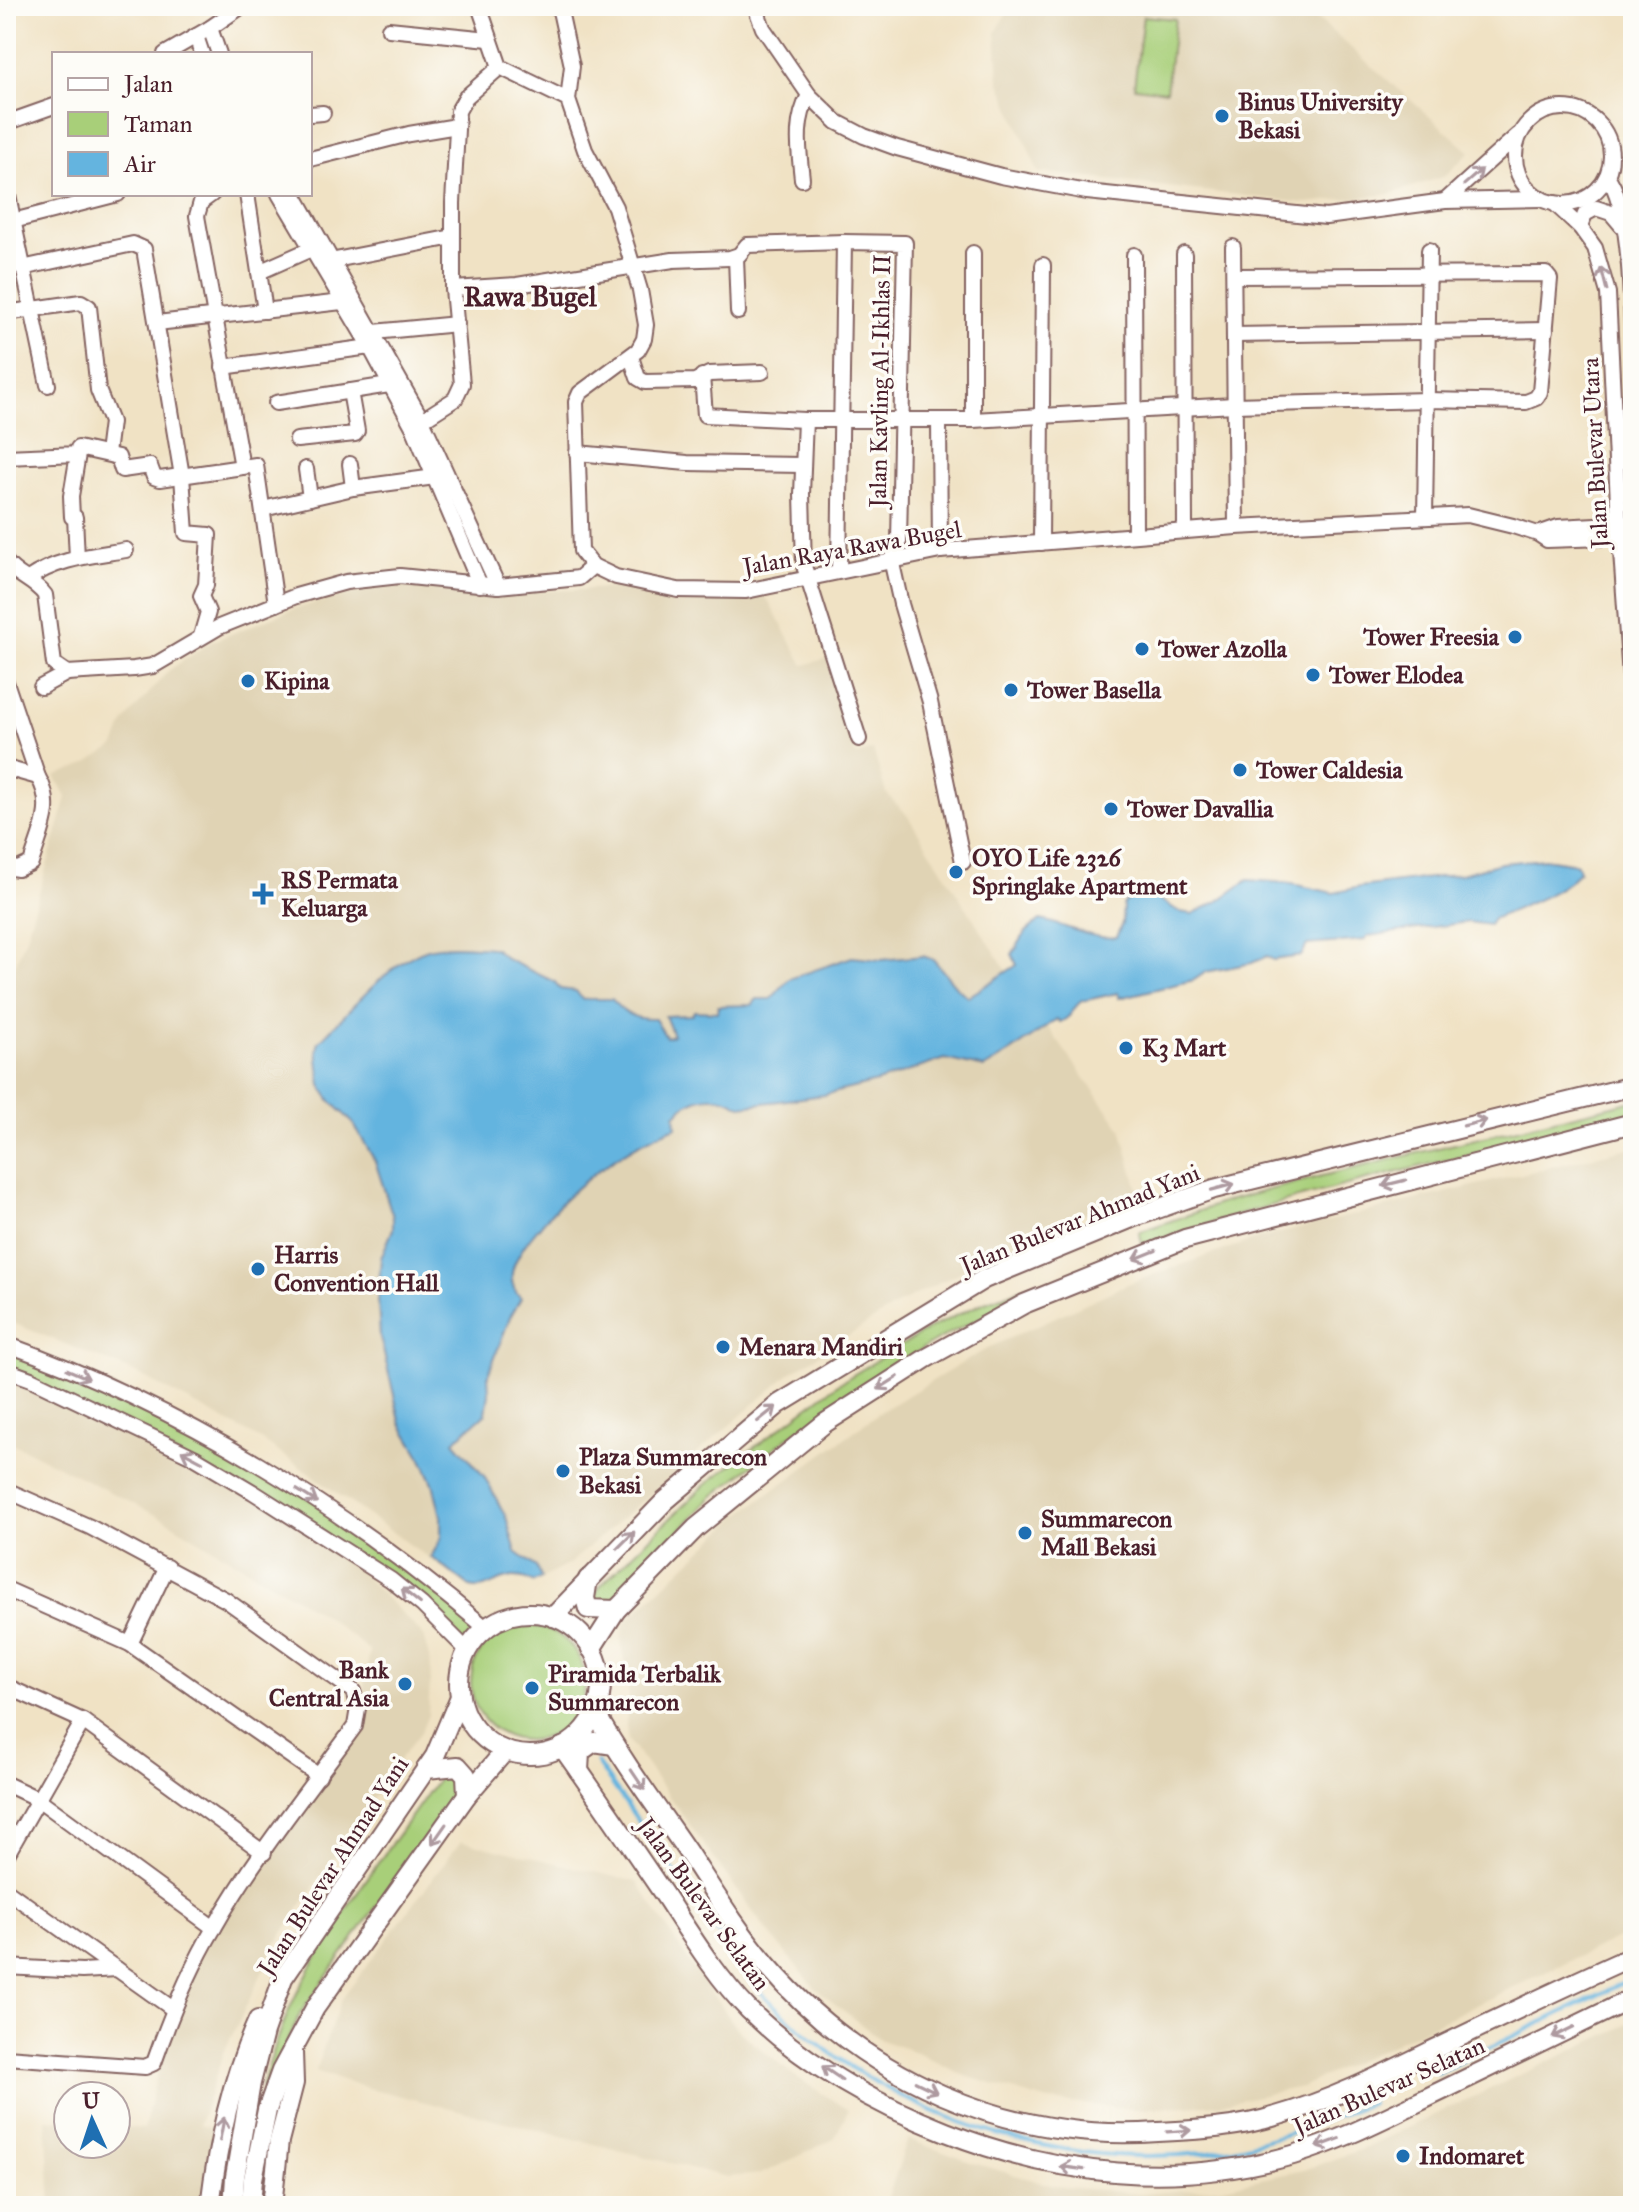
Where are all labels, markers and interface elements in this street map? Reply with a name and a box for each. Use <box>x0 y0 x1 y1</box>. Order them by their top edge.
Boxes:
legend <box>52 52 312 196</box>
text: Jalan <box>121 69 173 99</box>
place label: Binus University Bekasi <box>1238 87 1405 145</box>
marker: Binus University Bekasi <box>1213 107 1231 125</box>
text: Taman <box>124 109 192 139</box>
text: Air <box>123 149 156 179</box>
one-way arrow <box>1462 168 1482 186</box>
street label: Jalan Kavling Al-Ikhlas II <box>863 254 897 511</box>
one-way arrow <box>1596 266 1611 292</box>
district label: Rawa Bugel <box>463 279 597 314</box>
street label: Jalan Bulevar Utara <box>1575 356 1615 552</box>
street label: Jalan Raya Rawa Bugel <box>737 514 964 583</box>
place label: Tower Freesia <box>1362 622 1500 652</box>
marker: Tower Freesia <box>1506 628 1524 646</box>
place label: Tower Azolla <box>1157 634 1288 664</box>
marker: Tower Azolla <box>1133 640 1151 658</box>
place label: Tower Elodea <box>1328 660 1464 690</box>
place label: Kipina <box>264 666 330 696</box>
marker: Tower Elodea <box>1304 666 1322 684</box>
marker: Kipina <box>239 672 257 690</box>
place label: Tower Basella <box>1026 675 1162 705</box>
marker: Tower Basella <box>1002 681 1020 699</box>
place label: Tower Caldesia <box>1255 755 1404 785</box>
marker: Tower Caldesia <box>1231 761 1249 779</box>
place label: Tower Davallia <box>1126 794 1274 824</box>
marker: Tower Davallia <box>1102 800 1120 818</box>
place label: OYO Life 2326 Springlake Apartment <box>972 843 1188 901</box>
marker: OYO Life 2326 Springlake Apartment <box>947 863 965 881</box>
place label: RS Permata Keluarga <box>281 865 399 923</box>
marker: RS Permata Keluarga <box>252 883 274 905</box>
place label: K3 Mart <box>1142 1033 1227 1063</box>
marker: K3 Mart <box>1117 1039 1135 1057</box>
one-way arrow <box>1462 1115 1488 1130</box>
street label: Jalan Bulevar Ahmad Yani <box>953 1157 1204 1282</box>
one-way arrow <box>1382 1177 1408 1192</box>
one-way arrow <box>1210 1179 1236 1194</box>
place label: Harris Convention Hall <box>274 1240 439 1298</box>
one-way arrow <box>1133 1249 1158 1263</box>
marker: Harris Convention Hall <box>249 1260 267 1278</box>
place label: Menara Mandiri <box>739 1332 903 1362</box>
marker: Menara Mandiri <box>714 1338 732 1356</box>
one-way arrow <box>65 1367 90 1382</box>
one-way arrow <box>877 1375 899 1392</box>
one-way arrow <box>756 1405 777 1422</box>
place label: Plaza Summarecon Bekasi <box>579 1442 767 1500</box>
one-way arrow <box>180 1448 204 1464</box>
marker: Plaza Summarecon Bekasi <box>554 1462 572 1480</box>
one-way arrow <box>295 1488 318 1504</box>
place label: Summarecon Mall Bekasi <box>1041 1504 1172 1562</box>
marker: Summarecon Mall Bekasi <box>1016 1524 1034 1542</box>
one-way arrow <box>616 1530 635 1550</box>
one-way arrow <box>401 1587 421 1605</box>
place label: Bank Central Asia <box>269 1655 390 1713</box>
place label: Piramida Terbalik Summarecon <box>548 1659 722 1717</box>
marker: Bank Central Asia <box>396 1675 414 1693</box>
marker: Piramida Terbalik Summarecon <box>523 1679 541 1697</box>
street label: Jalan Bulevar Ahmad Yani <box>249 1750 415 1984</box>
one-way arrow <box>630 1768 646 1791</box>
street label: Jalan Bulevar Selatan <box>629 1809 777 1996</box>
one-way arrow <box>431 1822 447 1844</box>
one-way arrow <box>1551 2025 1575 2040</box>
street label: Jalan Bulevar Selatan <box>1286 2030 1490 2143</box>
one-way arrow <box>821 2065 843 2081</box>
north arrow <box>52 2080 132 2160</box>
one-way arrow <box>914 2080 938 2095</box>
text: U <box>82 2087 101 2114</box>
one-way arrow <box>215 2117 230 2142</box>
one-way arrow <box>1165 2123 1192 2138</box>
one-way arrow <box>1316 2137 1341 2151</box>
place label: Indomaret <box>1419 2141 1525 2171</box>
marker: Indomaret <box>1394 2147 1412 2165</box>
one-way arrow <box>1060 2160 1085 2175</box>

